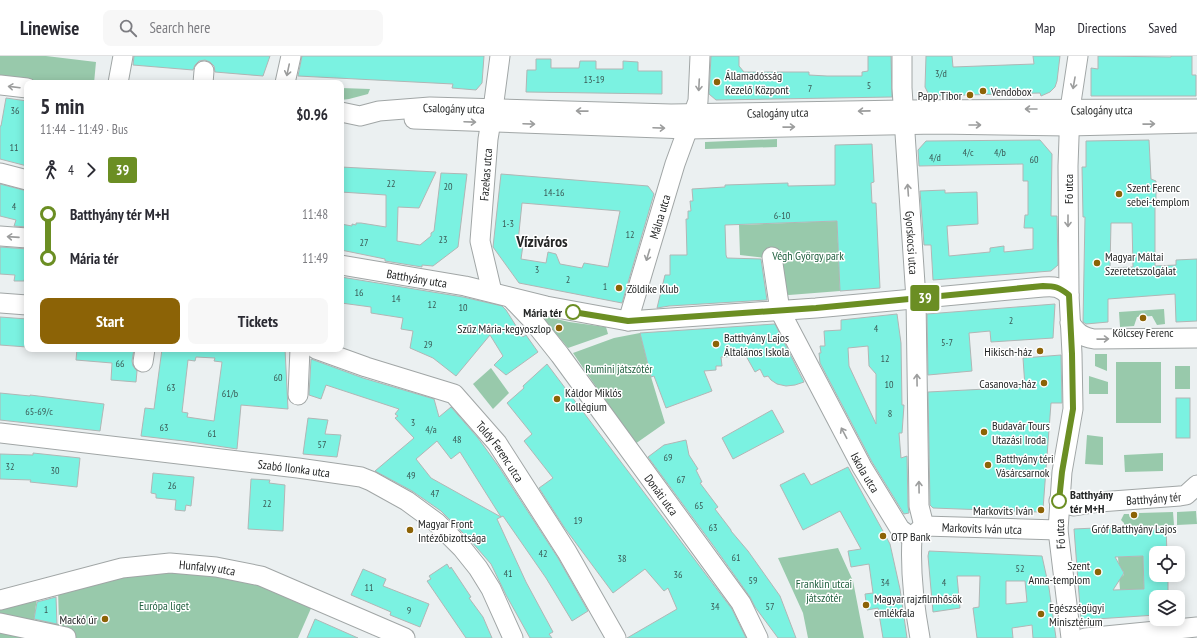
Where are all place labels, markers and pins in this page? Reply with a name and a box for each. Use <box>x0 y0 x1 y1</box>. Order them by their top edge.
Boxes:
place label: Államadósság Kezelő Központ <box>725 68 789 97</box>
marker: Államadósság Kezelő Központ <box>712 77 722 87</box>
place label: Vendobox <box>990 84 1032 99</box>
marker: Vendobox <box>978 86 988 96</box>
place label: Papp Tibor <box>918 88 963 103</box>
marker: Papp Tibor <box>965 90 975 100</box>
place label: Szent Ferenc sebei-templom <box>1127 180 1189 209</box>
marker: Szent Ferenc sebei-templom <box>1114 189 1124 199</box>
place label: Magyar Máltai Szeretetszolgálat <box>1105 249 1177 278</box>
marker: Magyar Máltai Szeretetszolgálat <box>1092 258 1102 268</box>
place label: Zöldike Klub <box>627 281 679 296</box>
marker: Zöldike Klub <box>614 283 624 293</box>
marker: Mária tér <box>565 304 581 320</box>
place label: Mária tér <box>523 305 562 320</box>
marker: Kölcsey Ferenc <box>1138 313 1148 323</box>
place label: Szűz Mária-kegyoszlop <box>457 321 551 336</box>
marker: Szűz Mária-kegyoszlop <box>554 323 564 333</box>
place label: Kölcsey Ferenc <box>1113 325 1174 340</box>
place label: Batthyány Lajos Általános Iskola <box>724 330 790 359</box>
marker: Batthyány Lajos Általános Iskola <box>711 339 721 349</box>
place label: Hikisch-ház <box>984 344 1032 359</box>
marker: Hikisch-ház <box>1035 346 1045 356</box>
place label: Casanova-ház <box>979 376 1036 391</box>
marker: Casanova-ház <box>1039 378 1049 388</box>
place label: Káldor Miklós Kollégium <box>565 385 622 414</box>
marker: Káldor Miklós Kollégium <box>552 394 562 404</box>
place label: Budavár Tours Utazási Iroda <box>992 418 1050 447</box>
marker: Budavár Tours Utazási Iroda <box>979 427 989 437</box>
place label: Batthyány téri Vásárcsarnok <box>995 451 1054 480</box>
marker: Batthyány téri Vásárcsarnok <box>983 460 993 470</box>
place label: Batthyány tér M+H <box>1070 487 1113 516</box>
marker: Batthyány tér M+H <box>1051 493 1067 509</box>
place label: Markovits Iván <box>973 503 1033 518</box>
marker: Markovits Iván <box>1036 505 1046 515</box>
marker: Gróf Batthyány Lajos <box>1129 510 1139 520</box>
place label: Magyar Front Intézőbizottsága <box>418 516 486 545</box>
place label: Gróf Batthyány Lajos <box>1092 521 1176 536</box>
marker: Magyar Front Intézőbizottsága <box>405 525 415 535</box>
place label: OTP Bank <box>891 529 931 544</box>
marker: OTP Bank <box>878 531 888 541</box>
place label: Szent Anna-templom <box>1029 558 1091 587</box>
marker: Szent Anna-templom <box>1093 567 1103 577</box>
place label: Magyar rajzfilmhősök emlékfala <box>874 591 962 620</box>
marker: Magyar rajzfilmhősök emlékfala <box>861 600 871 610</box>
place label: Egészségügyi Minisztérium <box>1049 600 1104 629</box>
marker: Egészségügyi Minisztérium <box>1036 609 1046 619</box>
place label: Mackó úr <box>60 612 98 627</box>
marker: Mackó úr <box>100 614 110 624</box>

